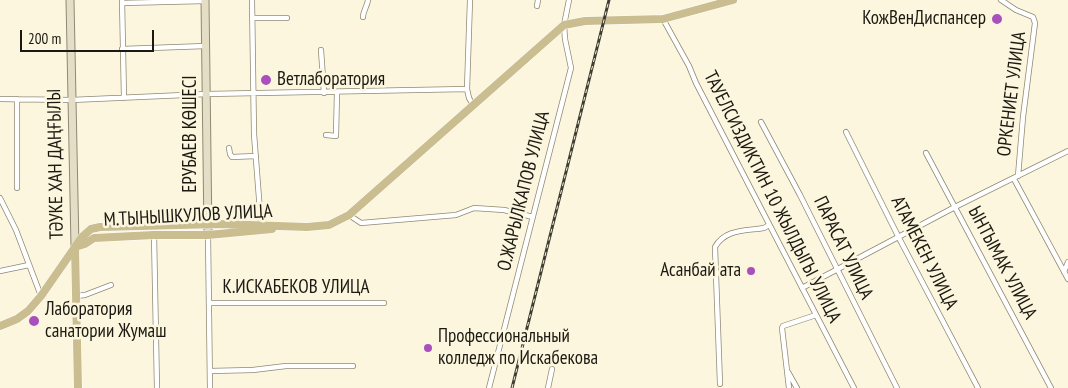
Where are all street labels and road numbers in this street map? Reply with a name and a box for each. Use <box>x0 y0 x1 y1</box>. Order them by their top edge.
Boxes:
street label: ОРКЕНИЕТ УЛИЦА <box>993 30 1031 158</box>
street label: ТАУЕЛСИЗДИКТИН 10 ЖЫЛДЫГЫ УЛИЦА <box>698 67 846 327</box>
street label: ЕРУБАЕВ КӨШЕСІ <box>180 75 202 193</box>
street label: ТӘУКЕ ХАН ДАҢҒЫЛЫ <box>43 89 69 239</box>
street label: О.ЖАРЫЛКАПОВ УЛИЦА <box>493 109 555 273</box>
street label: ПАРАСАТ УЛИЦА <box>808 193 878 303</box>
street label: АТАМЕКЕН УЛИЦА <box>886 193 962 313</box>
street label: М.ТЫНЫШКУЛОВ УЛИЦА <box>103 200 273 232</box>
street label: ЫНТЫМАК УЛИЦА <box>963 203 1041 323</box>
street label: К.ИСКАБЕКОВ УЛИЦА <box>223 277 369 299</box>

